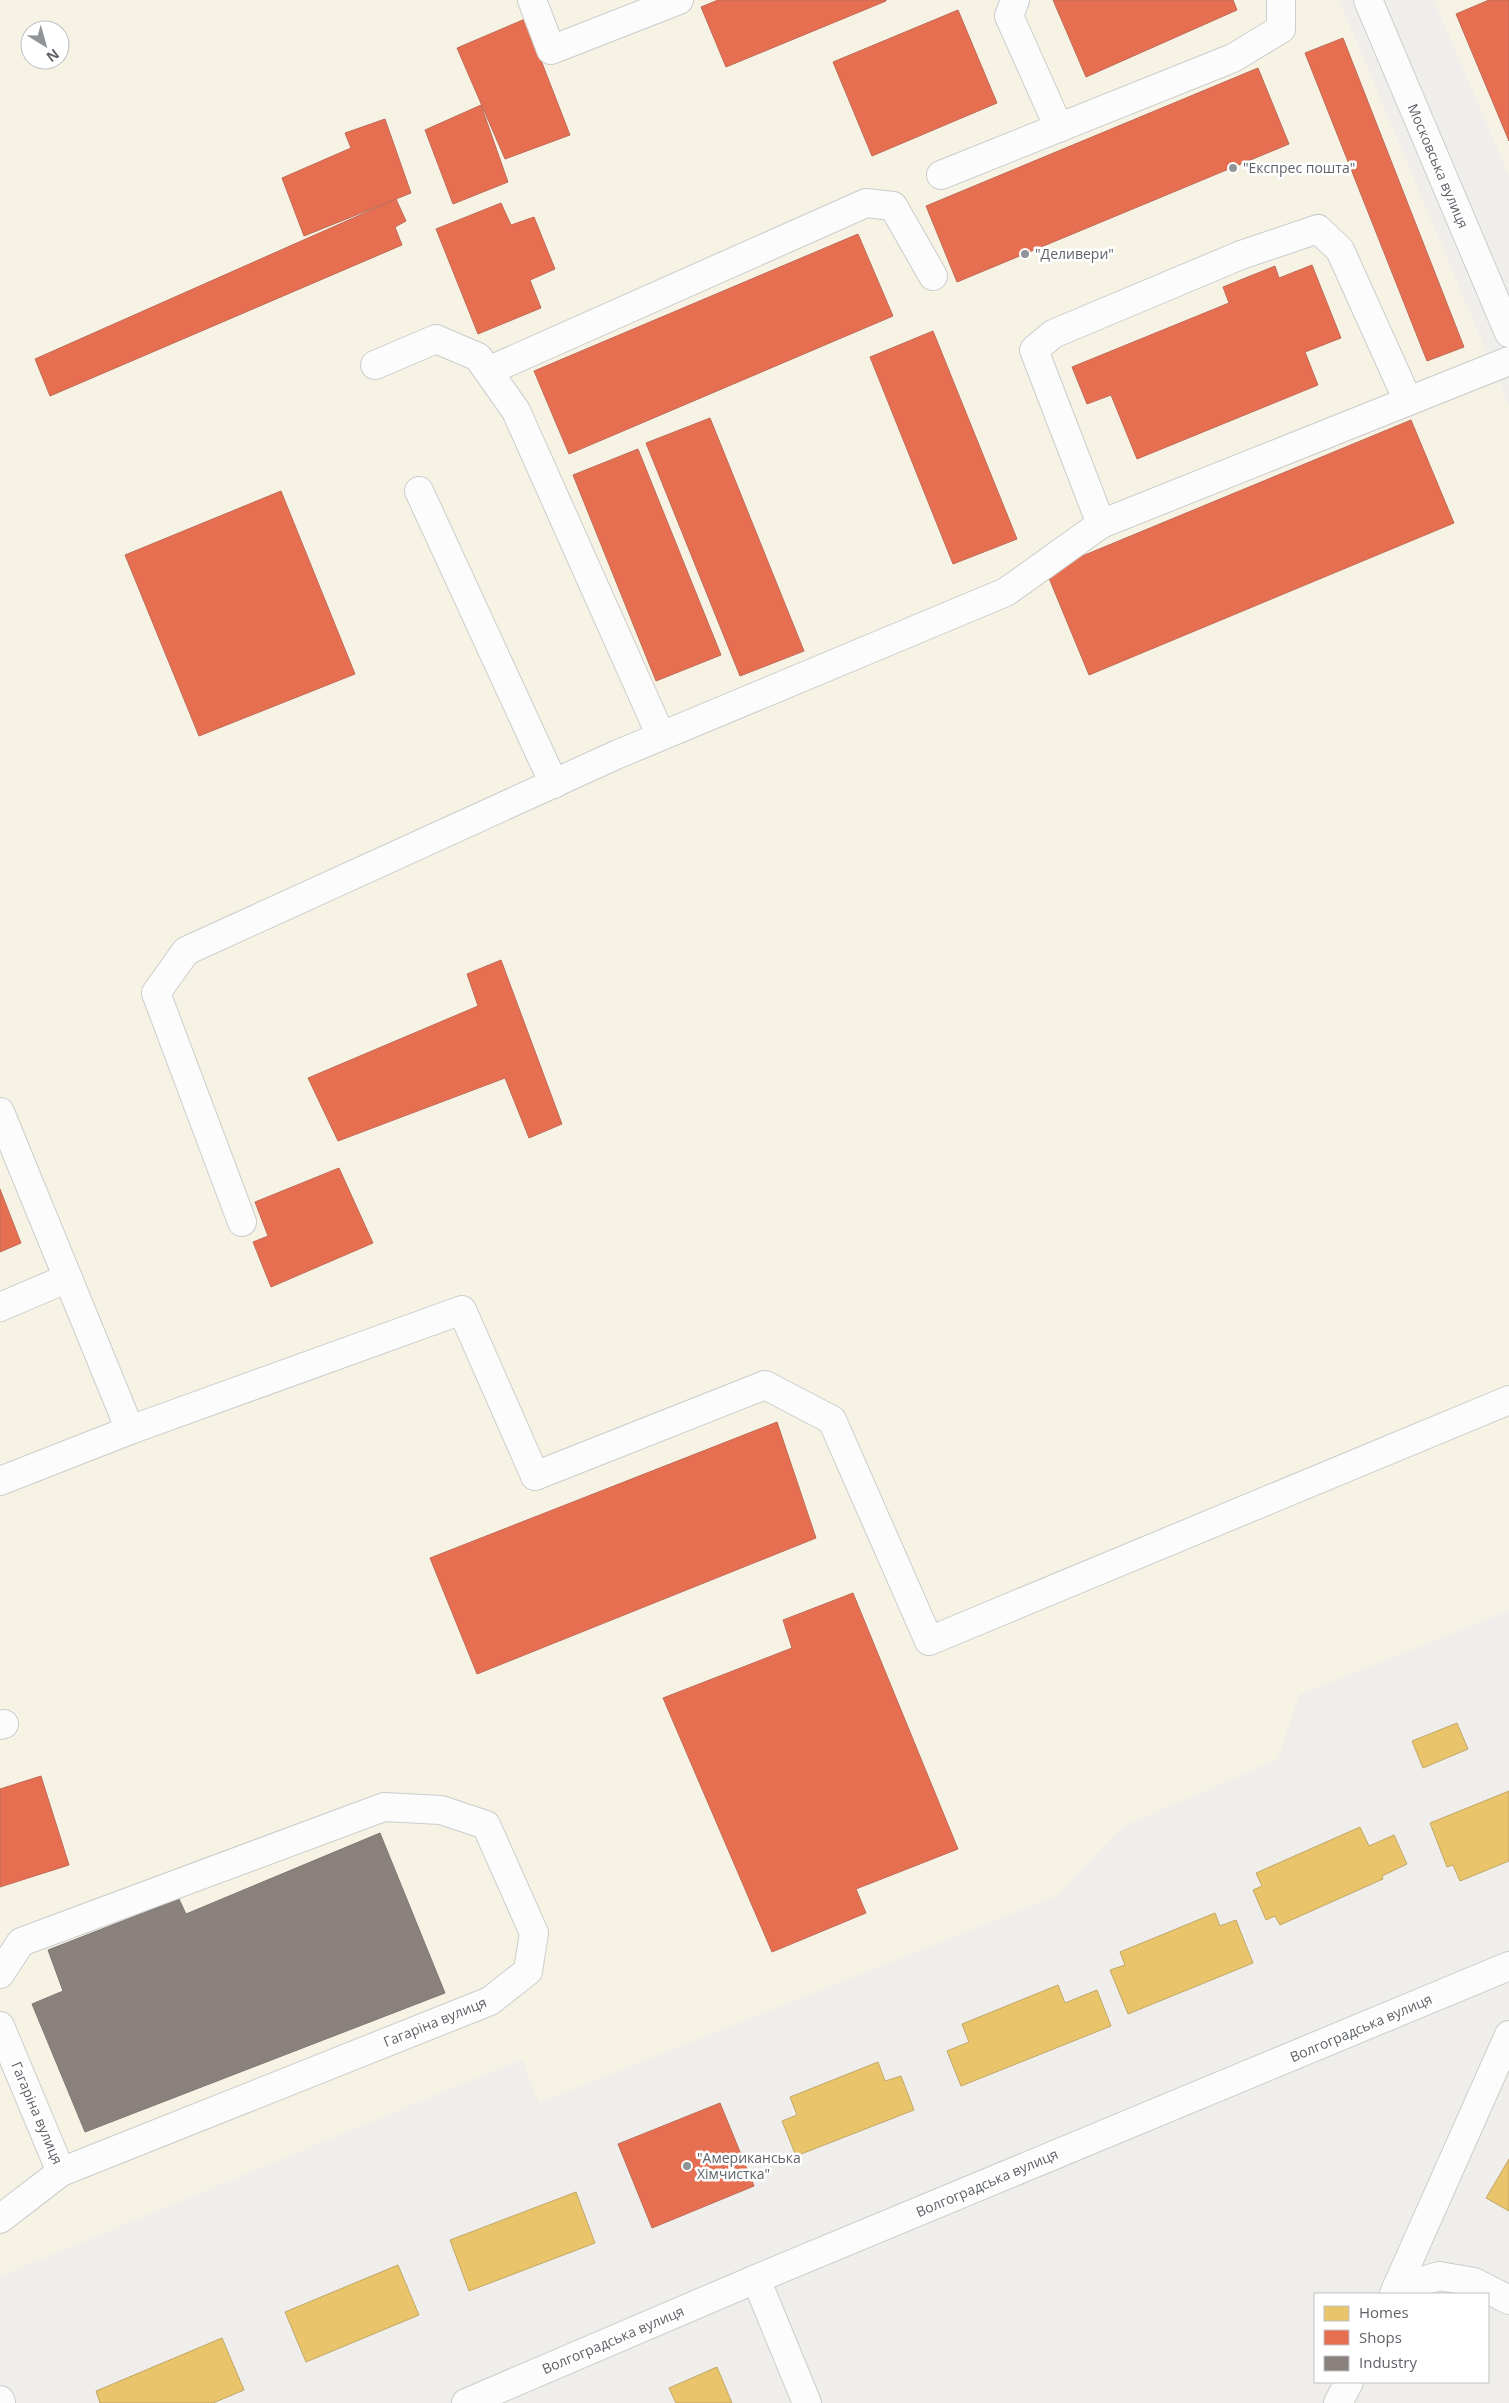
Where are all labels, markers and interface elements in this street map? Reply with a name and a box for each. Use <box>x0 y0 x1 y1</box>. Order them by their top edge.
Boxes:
north arrow <box>20 20 70 70</box>
text: N <box>43 45 63 67</box>
street label: Московська вулиця <box>1404 101 1473 231</box>
place label: "Експрес пошта" <box>1243 158 1355 177</box>
marker: "Експрес пошта" <box>1227 162 1239 174</box>
place label: "Деливери" <box>1035 244 1114 263</box>
marker: "Деливери" <box>1019 248 1031 260</box>
street label: Волгоградська вулиця <box>1287 1989 1435 2066</box>
street label: Гагаріна вулиця <box>380 1992 489 2051</box>
street label: Гагаріна вулиця <box>7 2059 68 2167</box>
street label: Волгоградська вулиця <box>913 2144 1061 2221</box>
place label: "Американська Хімчистка" <box>697 2148 801 2183</box>
marker: "Американська Хімчистка" <box>681 2160 693 2172</box>
legend <box>1314 2293 1489 2383</box>
street label: Волгоградська вулиця <box>539 2301 687 2378</box>
text: Homes <box>1359 2302 1409 2322</box>
text: Shops <box>1359 2327 1402 2347</box>
text: Industry <box>1359 2352 1417 2372</box>

